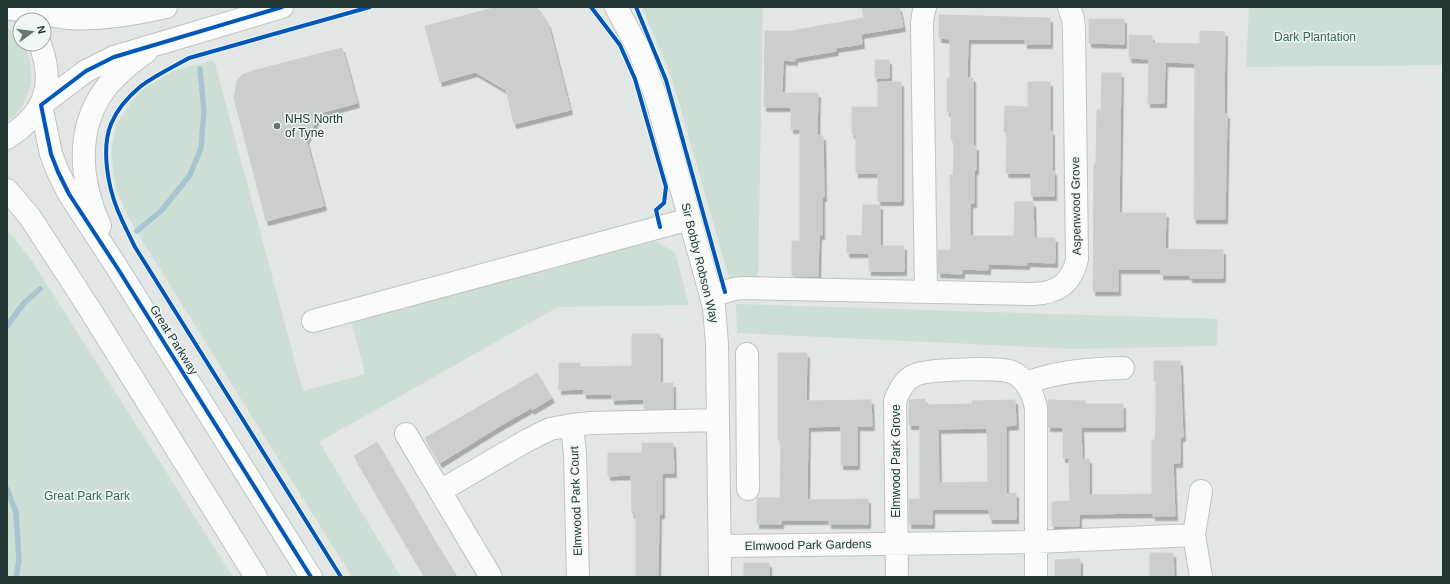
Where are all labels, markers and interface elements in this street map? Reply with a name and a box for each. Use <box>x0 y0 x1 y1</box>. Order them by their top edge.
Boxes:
north arrow <box>12 12 52 52</box>
text: N <box>35 24 48 35</box>
park label: Dark Plantation <box>1274 30 1356 44</box>
place label: NHS North of Tyne <box>285 112 343 140</box>
marker: NHS North of Tyne <box>272 121 282 131</box>
street label: Aspenwood Grove <box>1068 156 1084 255</box>
street label: Sir Bobby Robson Way <box>678 201 722 325</box>
street label: Great Parkway <box>147 303 201 377</box>
street label: Elmwood Park Grove <box>889 404 903 518</box>
street label: Elmwood Park Court <box>567 445 585 556</box>
park label: Great Park Park <box>44 489 131 503</box>
street label: Elmwood Park Gardens <box>745 537 871 553</box>

